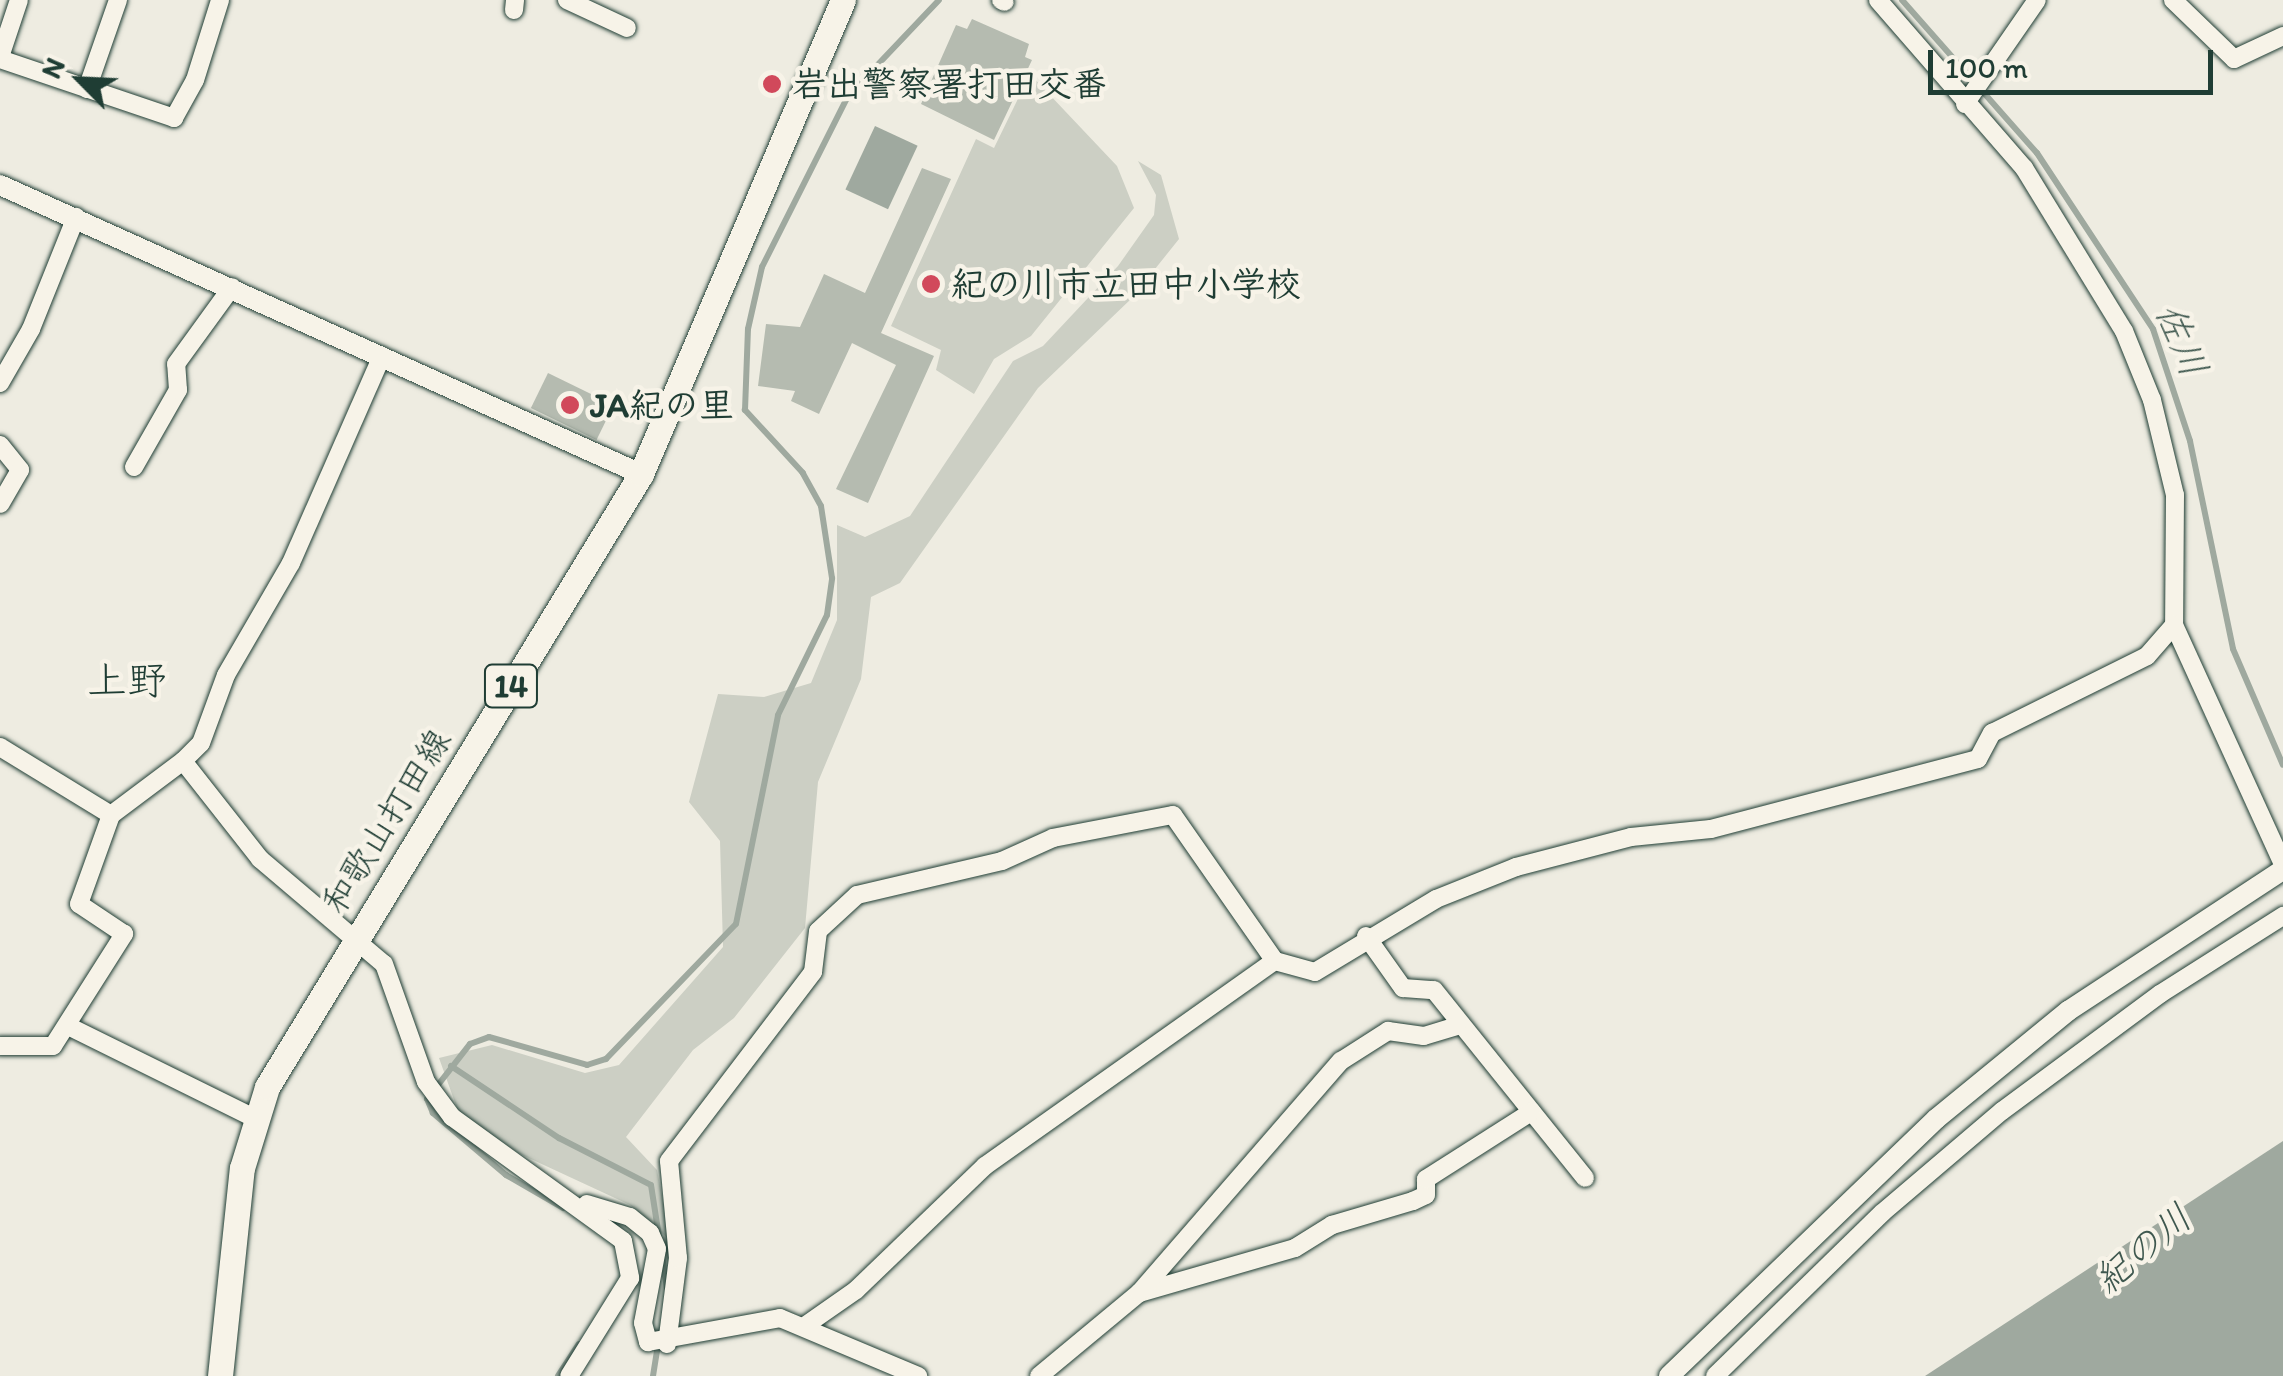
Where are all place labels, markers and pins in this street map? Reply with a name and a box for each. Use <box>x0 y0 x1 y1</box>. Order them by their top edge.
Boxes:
place label: 岩出警察署打田交番 <box>792 63 1107 105</box>
marker: 岩出警察署打田交番 <box>761 73 783 95</box>
place label: 紀の川市立田中小学校 <box>951 263 1301 305</box>
marker: 紀の川市立田中小学校 <box>920 273 942 295</box>
place label: JA紀の里 <box>590 384 734 426</box>
marker: JA紀の里 <box>559 394 581 416</box>

